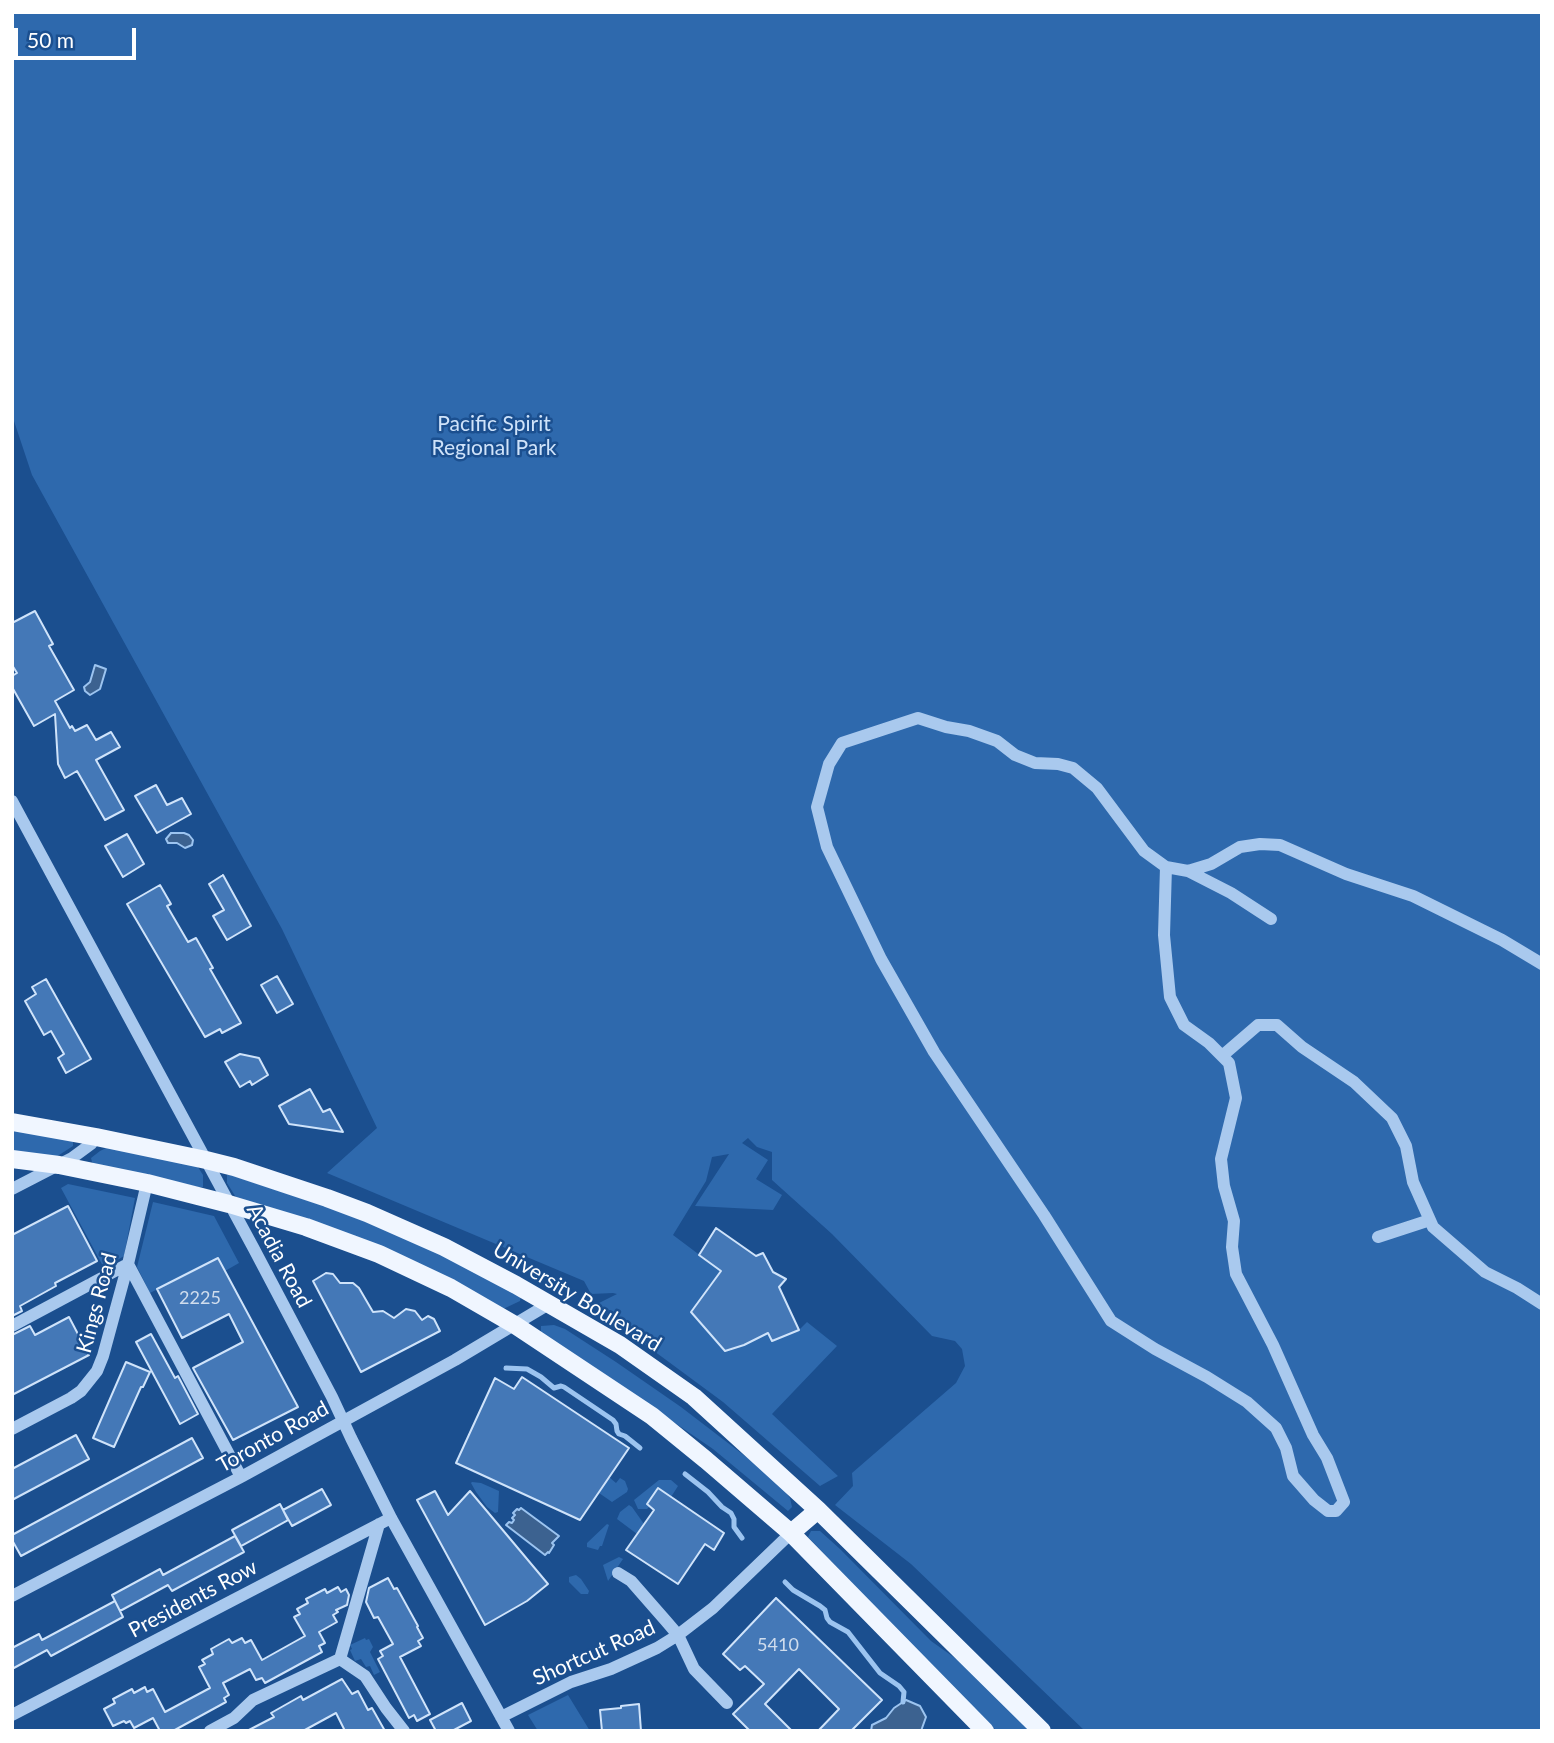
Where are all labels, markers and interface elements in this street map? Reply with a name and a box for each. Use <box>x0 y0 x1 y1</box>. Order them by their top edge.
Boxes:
scale bar <box>18 14 140 58</box>
text: 50 m <box>27 27 74 52</box>
park label: Pacific Spirit Regional Park <box>432 411 556 461</box>
street label: Acadia Road <box>241 1200 317 1312</box>
street label: University Boulevard <box>488 1237 666 1357</box>
street label: Kings Road <box>72 1250 122 1356</box>
house number: 2225 <box>179 1287 221 1309</box>
street label: Toronto Road <box>213 1396 333 1478</box>
street label: Presidents Row <box>124 1555 262 1643</box>
street label: Shortcut Road <box>529 1615 659 1691</box>
house number: 5410 <box>757 1634 799 1656</box>

